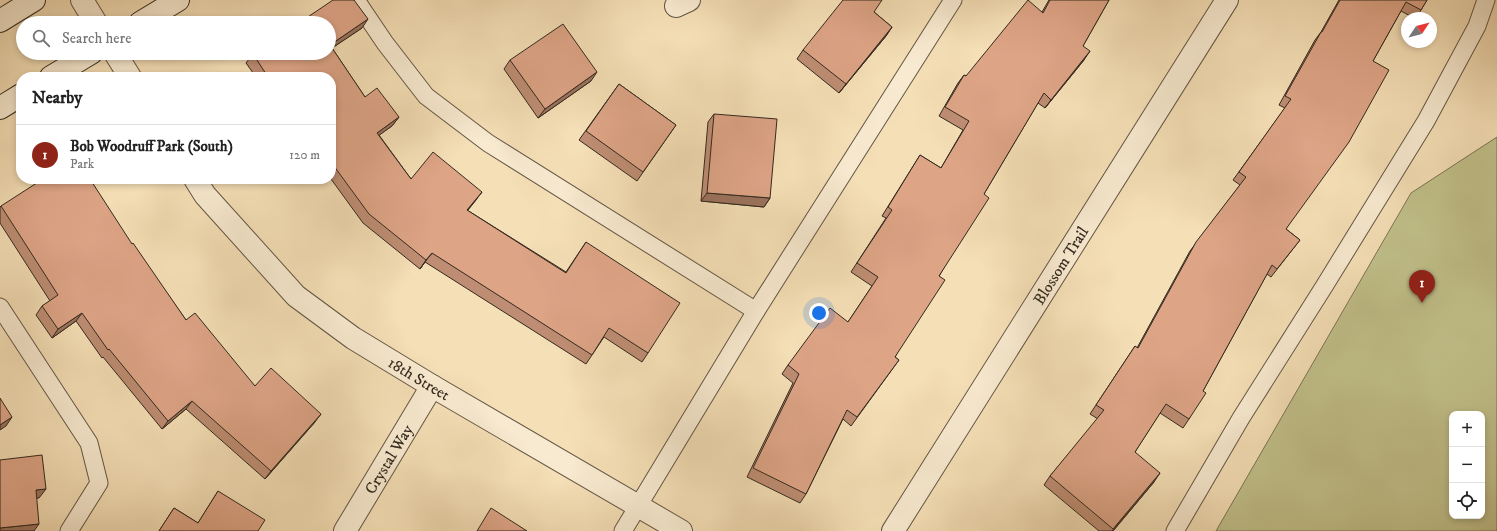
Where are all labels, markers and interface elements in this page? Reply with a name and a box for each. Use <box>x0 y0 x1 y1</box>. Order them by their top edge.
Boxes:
north arrow <box>1401 12 1437 48</box>
search box <box>16 16 336 60</box>
icon: search <box>30 27 52 49</box>
text: Search here <box>62 29 131 48</box>
text: Nearby <box>32 87 82 109</box>
text: Bob Woodruff Park (South) <box>70 137 233 156</box>
text: 1 <box>43 147 47 163</box>
text: 120 m <box>289 147 320 163</box>
text: Park <box>70 156 94 172</box>
street label: Blossom Trail <box>1029 223 1093 309</box>
pin: 1 <box>1409 270 1435 303</box>
your location <box>809 303 829 323</box>
street label: 18th Street <box>384 353 453 405</box>
map controls <box>1449 411 1485 519</box>
button: + <box>1449 411 1485 447</box>
street label: Crystal Way <box>361 421 418 498</box>
button: − <box>1449 447 1485 483</box>
button: locate <box>1449 483 1485 519</box>

